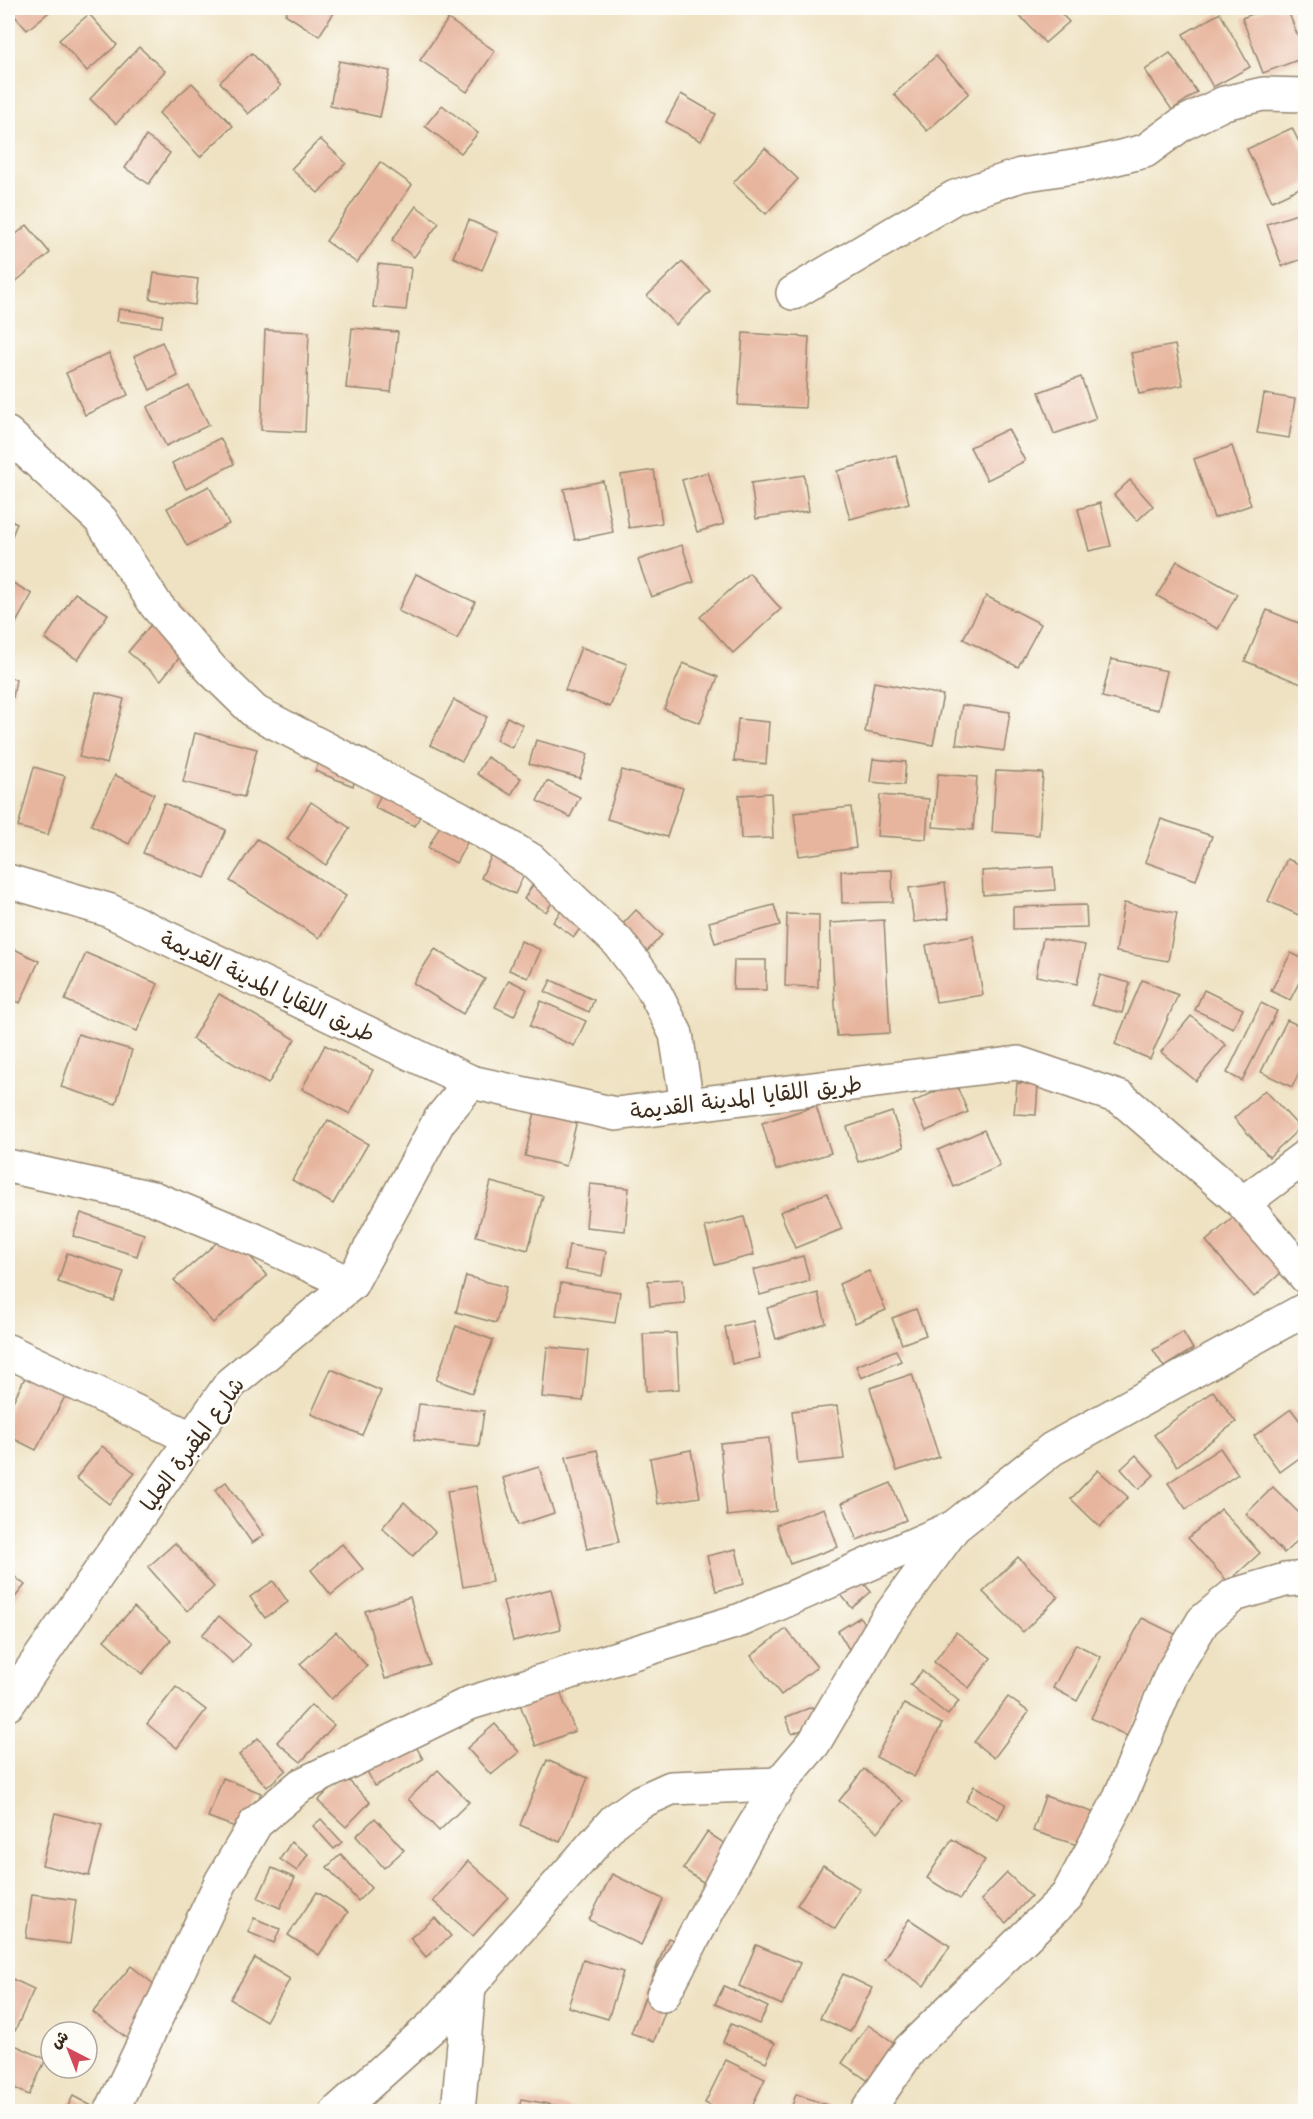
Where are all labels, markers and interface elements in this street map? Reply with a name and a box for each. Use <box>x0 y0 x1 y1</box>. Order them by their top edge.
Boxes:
street label: طريق اللقايا المدينة القديمة <box>156 924 380 1049</box>
street label: طريق اللقايا المدينة القديمة <box>628 1069 864 1126</box>
street label: شارع المقبرة العليا <box>134 1371 252 1518</box>
north arrow <box>39 2020 99 2080</box>
text: ش <box>46 2026 73 2053</box>

